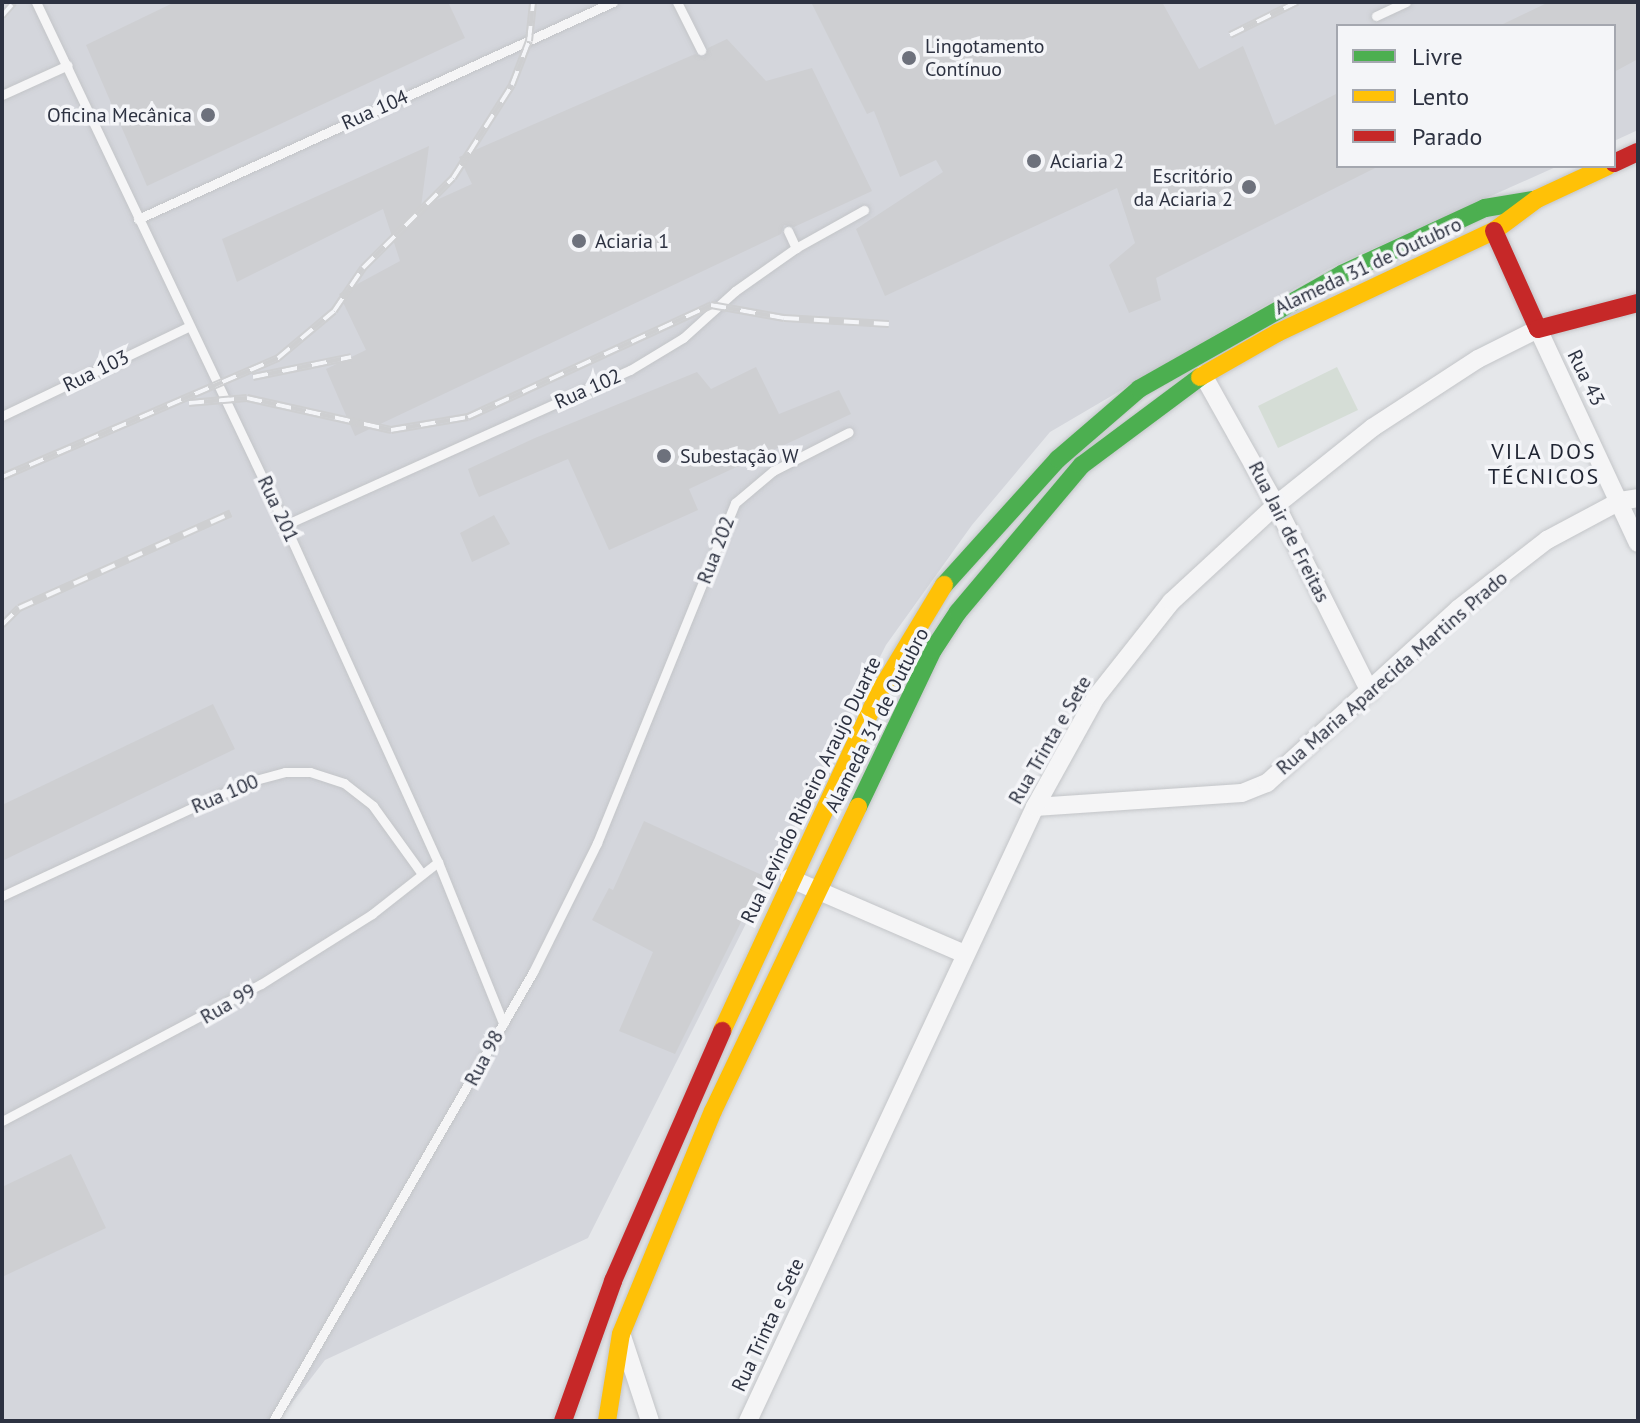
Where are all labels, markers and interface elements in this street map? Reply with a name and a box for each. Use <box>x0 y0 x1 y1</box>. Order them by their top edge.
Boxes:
legend <box>1336 24 1616 168</box>
place label: Lingotamento Contínuo <box>925 34 1044 81</box>
text: Livre <box>1412 41 1463 72</box>
marker: Lingotamento Contínuo <box>900 49 918 67</box>
text: Lento <box>1412 81 1469 112</box>
street label: Rua 104 <box>338 85 412 135</box>
place label: Oficina Mecânica <box>47 103 192 127</box>
marker: Oficina Mecânica <box>199 106 217 124</box>
text: Parado <box>1412 121 1482 152</box>
place label: Aciaria 2 <box>1050 149 1124 173</box>
marker: Aciaria 2 <box>1025 152 1043 170</box>
place label: Escritório da Aciaria 2 <box>1133 164 1233 211</box>
marker: Escritório da Aciaria 2 <box>1240 178 1258 196</box>
street label: Alameda 31 de Outubro <box>1271 212 1465 320</box>
place label: Aciaria 1 <box>595 229 669 253</box>
marker: Aciaria 1 <box>570 232 588 250</box>
street label: Rua 103 <box>59 345 133 397</box>
street label: Rua 43 <box>1562 346 1610 410</box>
street label: Rua 102 <box>551 364 625 414</box>
district label: VILA DOS TÉCNICOS <box>1488 438 1600 490</box>
place label: Subestação W <box>680 444 799 468</box>
marker: Subestação W <box>655 447 673 465</box>
street label: Rua Jair de Freitas <box>1243 457 1335 607</box>
street label: Rua 201 <box>252 472 304 546</box>
street label: Rua 202 <box>692 513 740 587</box>
street label: Rua Maria Aparecida Martins Prado <box>1271 566 1513 780</box>
street label: Alameda 31 de Outubro <box>820 624 934 816</box>
street label: Rua Levindo Ribeiro Araujo Duarte <box>736 652 886 928</box>
street label: Rua Trinta e Sete <box>1003 671 1097 809</box>
street label: Rua 100 <box>188 769 262 819</box>
street label: Rua 99 <box>196 979 260 1029</box>
street label: Rua 98 <box>459 1026 509 1090</box>
street label: Rua Trinta e Sete <box>727 1254 809 1396</box>

